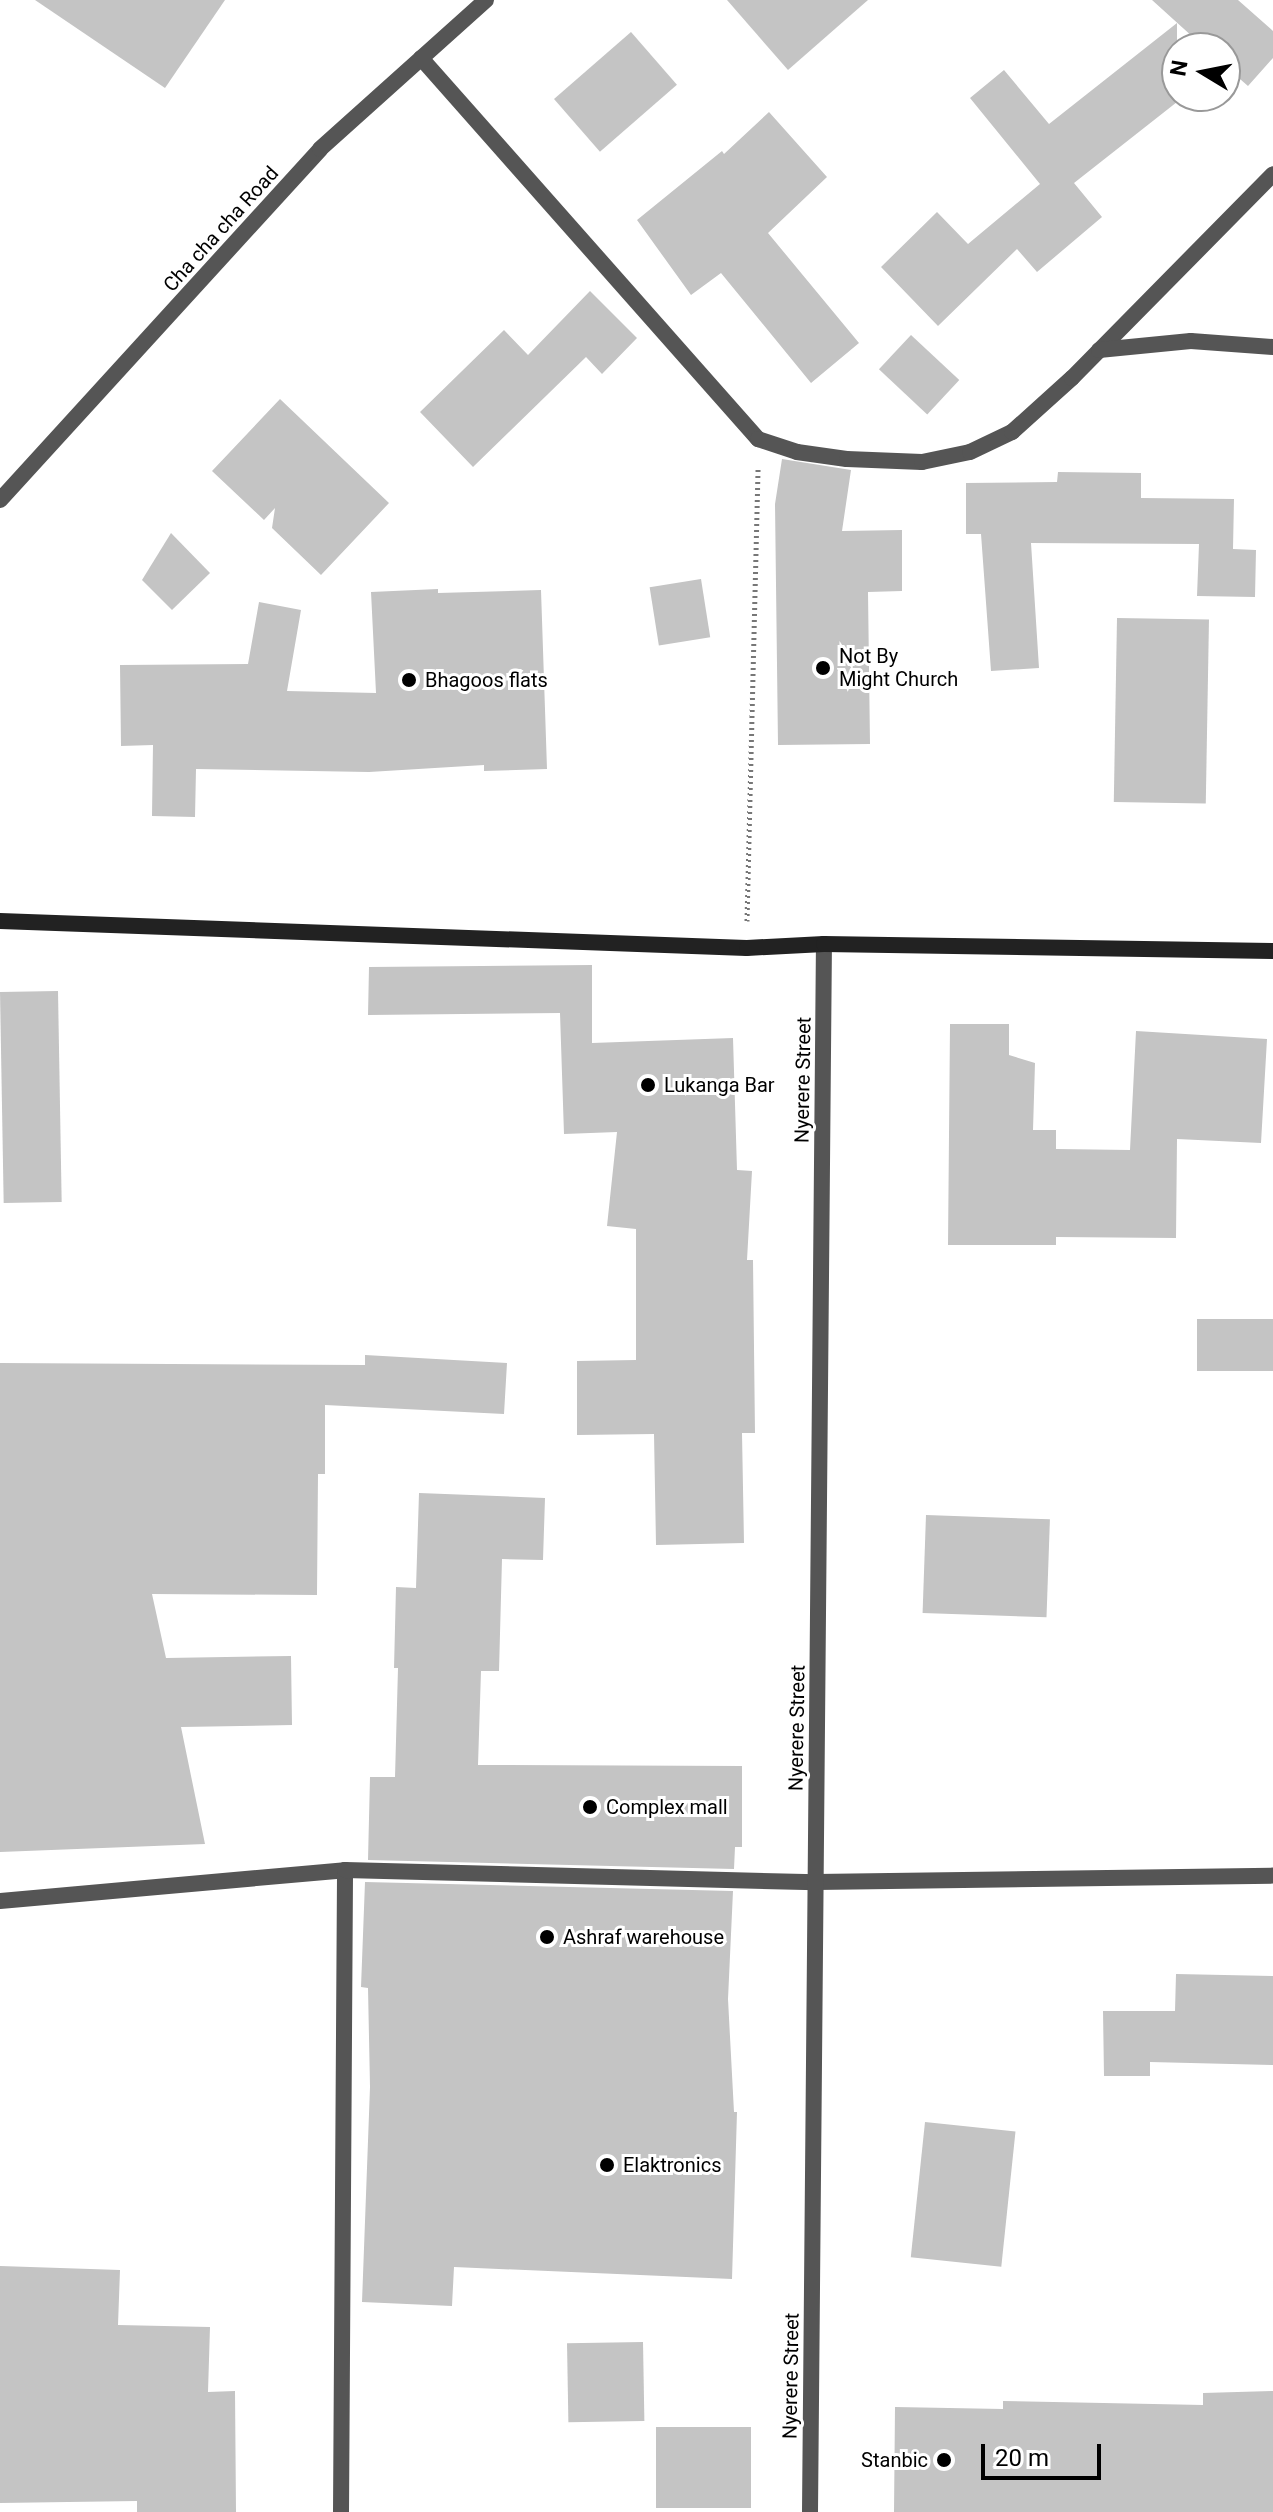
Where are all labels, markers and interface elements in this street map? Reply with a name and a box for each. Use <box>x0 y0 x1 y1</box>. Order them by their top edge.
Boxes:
north arrow <box>1161 32 1241 112</box>
text: N <box>1165 58 1193 78</box>
street label: Cha cha cha Road <box>158 161 284 297</box>
place label: Not By Might Church <box>839 644 958 691</box>
marker: Not By Might Church <box>814 659 832 677</box>
place label: Bhagoos flats <box>425 668 548 692</box>
marker: Bhagoos flats <box>400 671 418 689</box>
street label: Nyerere Street <box>790 1017 816 1143</box>
place label: Lukanga Bar <box>664 1073 775 1097</box>
marker: Lukanga Bar <box>639 1076 657 1094</box>
street label: Nyerere Street <box>784 1665 810 1791</box>
place label: Complex mall <box>606 1795 728 1819</box>
marker: Complex mall <box>581 1798 599 1816</box>
place label: Ashraf warehouse <box>563 1925 724 1949</box>
marker: Ashraf warehouse <box>538 1928 556 1946</box>
place label: Elaktronics <box>623 2153 721 2177</box>
marker: Elaktronics <box>598 2156 616 2174</box>
street label: Nyerere Street <box>778 2313 804 2439</box>
scale bar <box>985 2428 1105 2478</box>
text: 20 m <box>995 2444 1049 2472</box>
place label: Stanbic <box>861 2448 928 2472</box>
marker: Stanbic <box>935 2451 953 2469</box>

